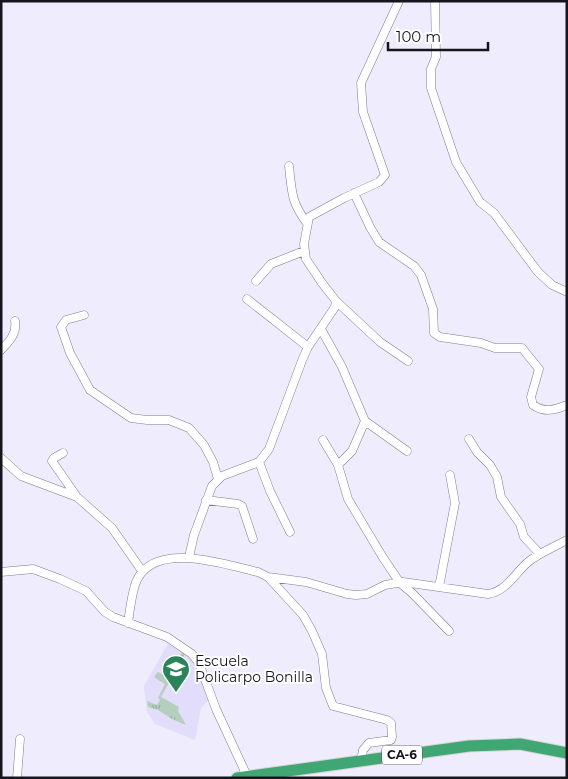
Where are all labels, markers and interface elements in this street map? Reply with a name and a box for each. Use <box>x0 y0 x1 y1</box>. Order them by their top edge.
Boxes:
scale bar <box>388 20 488 52</box>
text: 100 m <box>396 27 441 46</box>
place label: Escuela Policarpo Bonilla <box>195 652 313 686</box>
school or university icon: Escuela Policarpo Bonilla <box>161 654 191 693</box>
road number: CA-6 <box>382 746 422 764</box>

